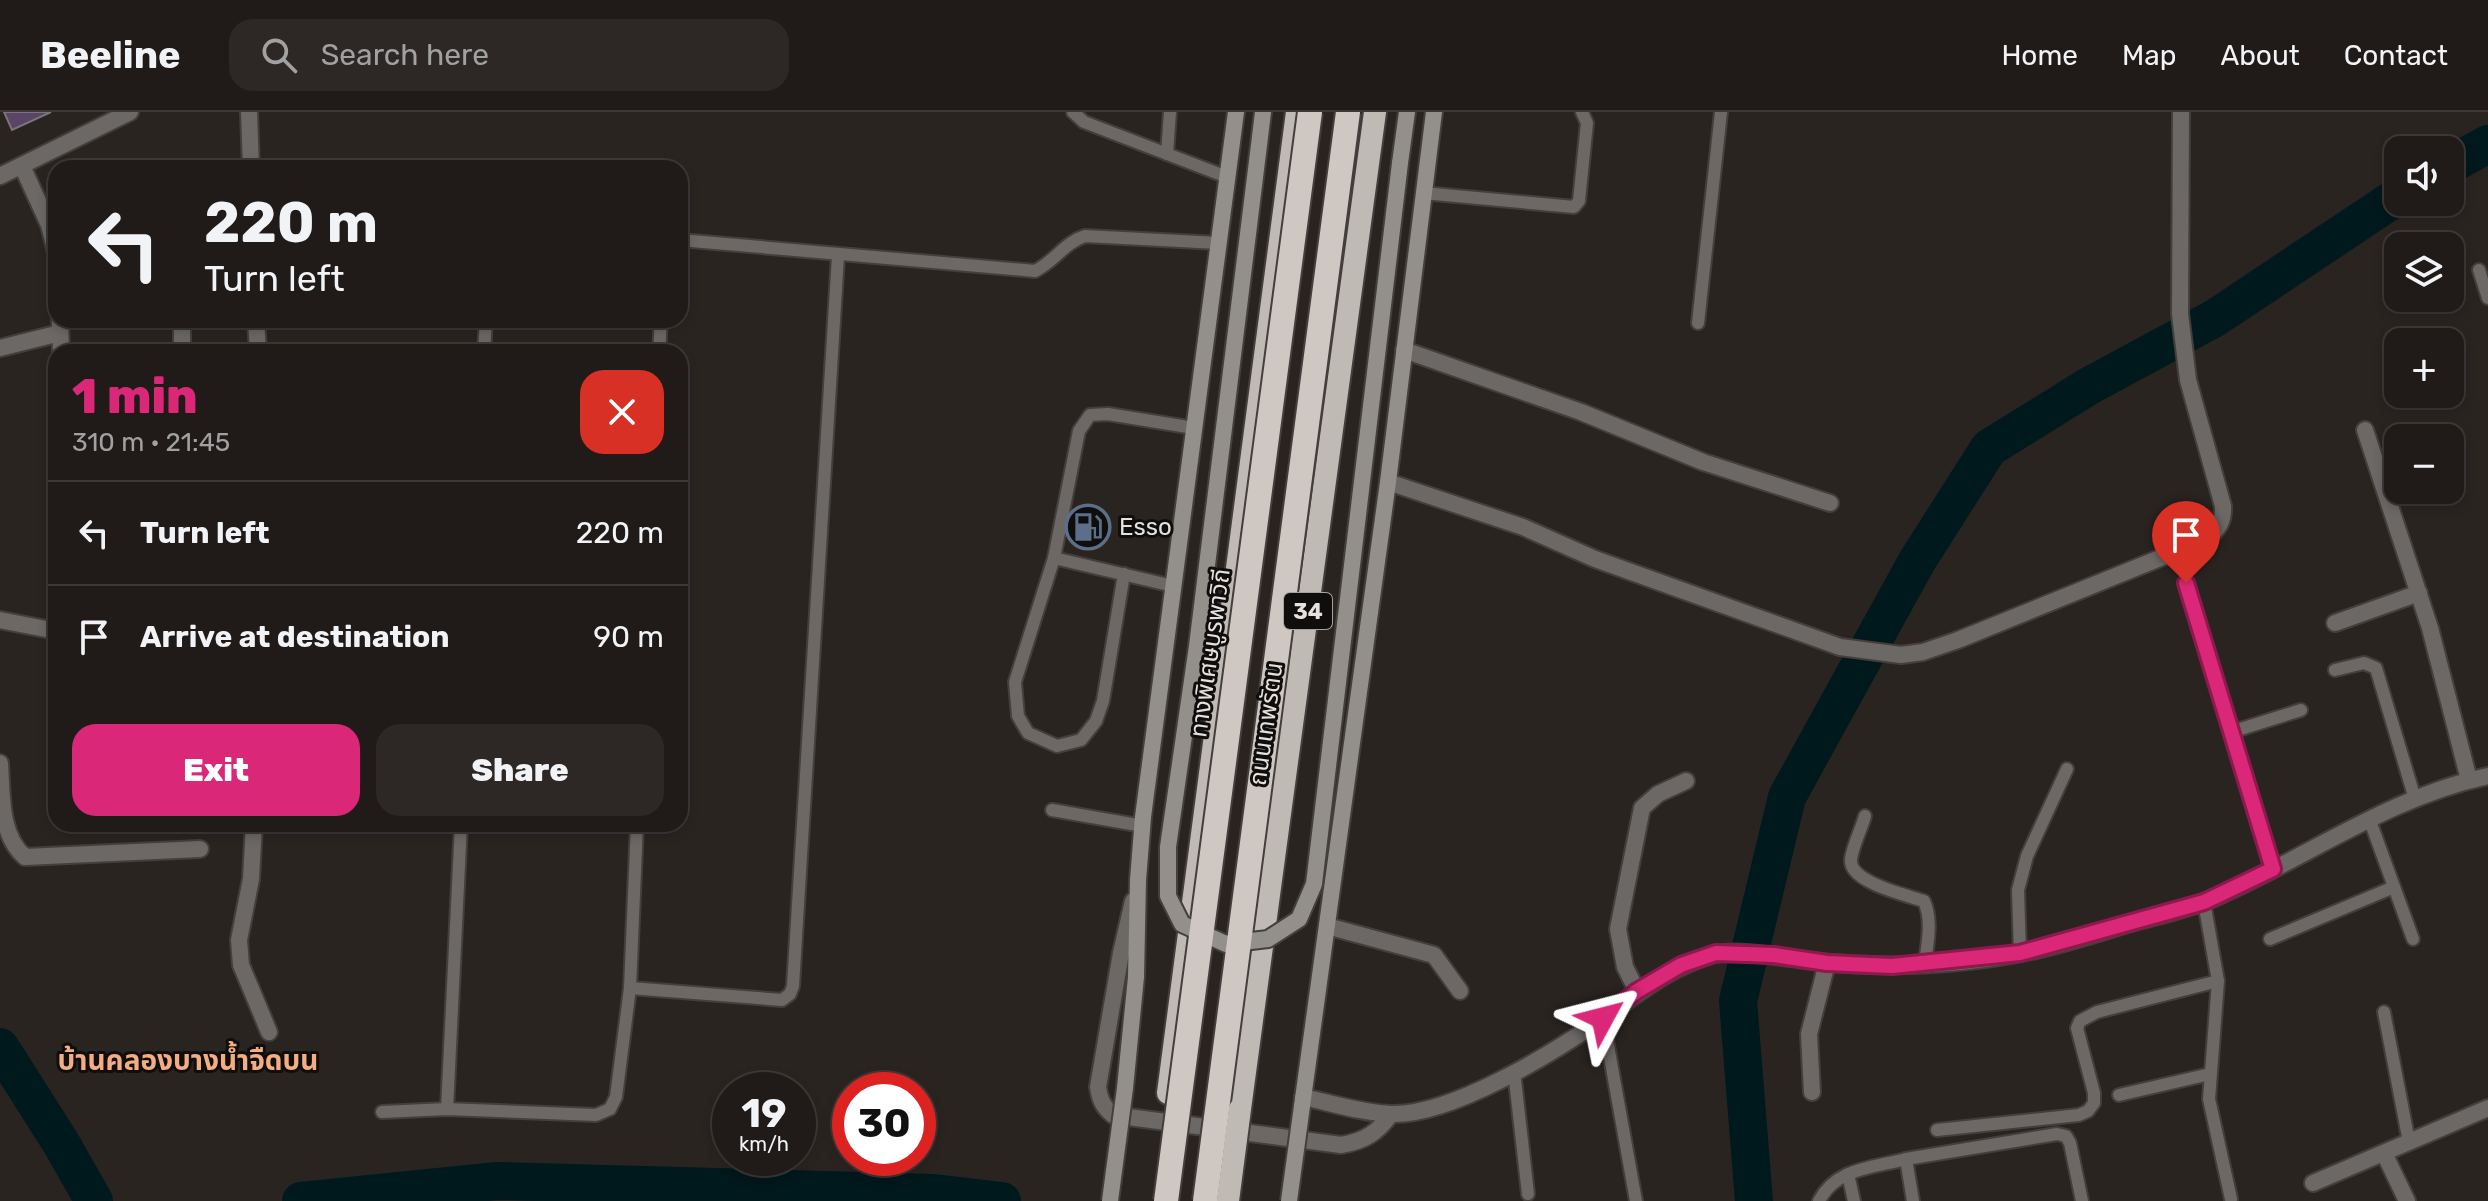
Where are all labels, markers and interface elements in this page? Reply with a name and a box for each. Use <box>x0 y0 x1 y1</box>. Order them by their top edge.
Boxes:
search box <box>229 19 789 91</box>
text: Beeline <box>40 32 181 78</box>
icon: search <box>257 33 301 77</box>
text: Search here <box>321 37 489 73</box>
text: Home <box>2001 39 2078 72</box>
text: Map <box>2122 39 2176 72</box>
text: About <box>2220 39 2300 72</box>
text: Contact <box>2344 39 2448 72</box>
map controls <box>2384 136 2464 504</box>
button: sound <box>2384 136 2464 216</box>
text: 220 m <box>204 190 378 256</box>
icon: left <box>72 192 176 296</box>
button: layers <box>2384 232 2464 312</box>
text: Turn left <box>204 257 345 300</box>
button: + <box>2384 328 2464 408</box>
text: 1 min <box>72 368 198 425</box>
button: close <box>580 370 664 454</box>
button: − <box>2384 424 2464 504</box>
text: 310 m · 21:45 <box>72 427 230 458</box>
pin <box>2152 501 2220 583</box>
fuel station icon: Esso <box>1064 503 1112 551</box>
icon: left <box>72 511 116 555</box>
place label: Esso <box>1119 513 1172 541</box>
icon: arrive <box>2164 513 2208 557</box>
text: Turn left <box>140 515 270 551</box>
text: 220 m <box>576 515 664 551</box>
street label: ทางพิเศษบูรพาวิถี <box>1184 567 1237 739</box>
road number: 34 <box>1284 593 1332 629</box>
icon: arrive <box>72 615 116 659</box>
text: Arrive at destination <box>140 619 450 655</box>
text: 90 m <box>593 619 664 655</box>
street label: ถนนเทพรัตน <box>1244 661 1288 787</box>
button: Exit <box>72 724 360 816</box>
button: Share <box>376 724 664 816</box>
position arrow <box>1561 976 1645 1060</box>
district label: บ้านคลองบางน้ำจืดบน <box>58 1040 318 1077</box>
speed limit sign: 30 <box>832 1072 936 1176</box>
text: 19 <box>741 1090 787 1137</box>
text: km/h <box>739 1132 789 1156</box>

